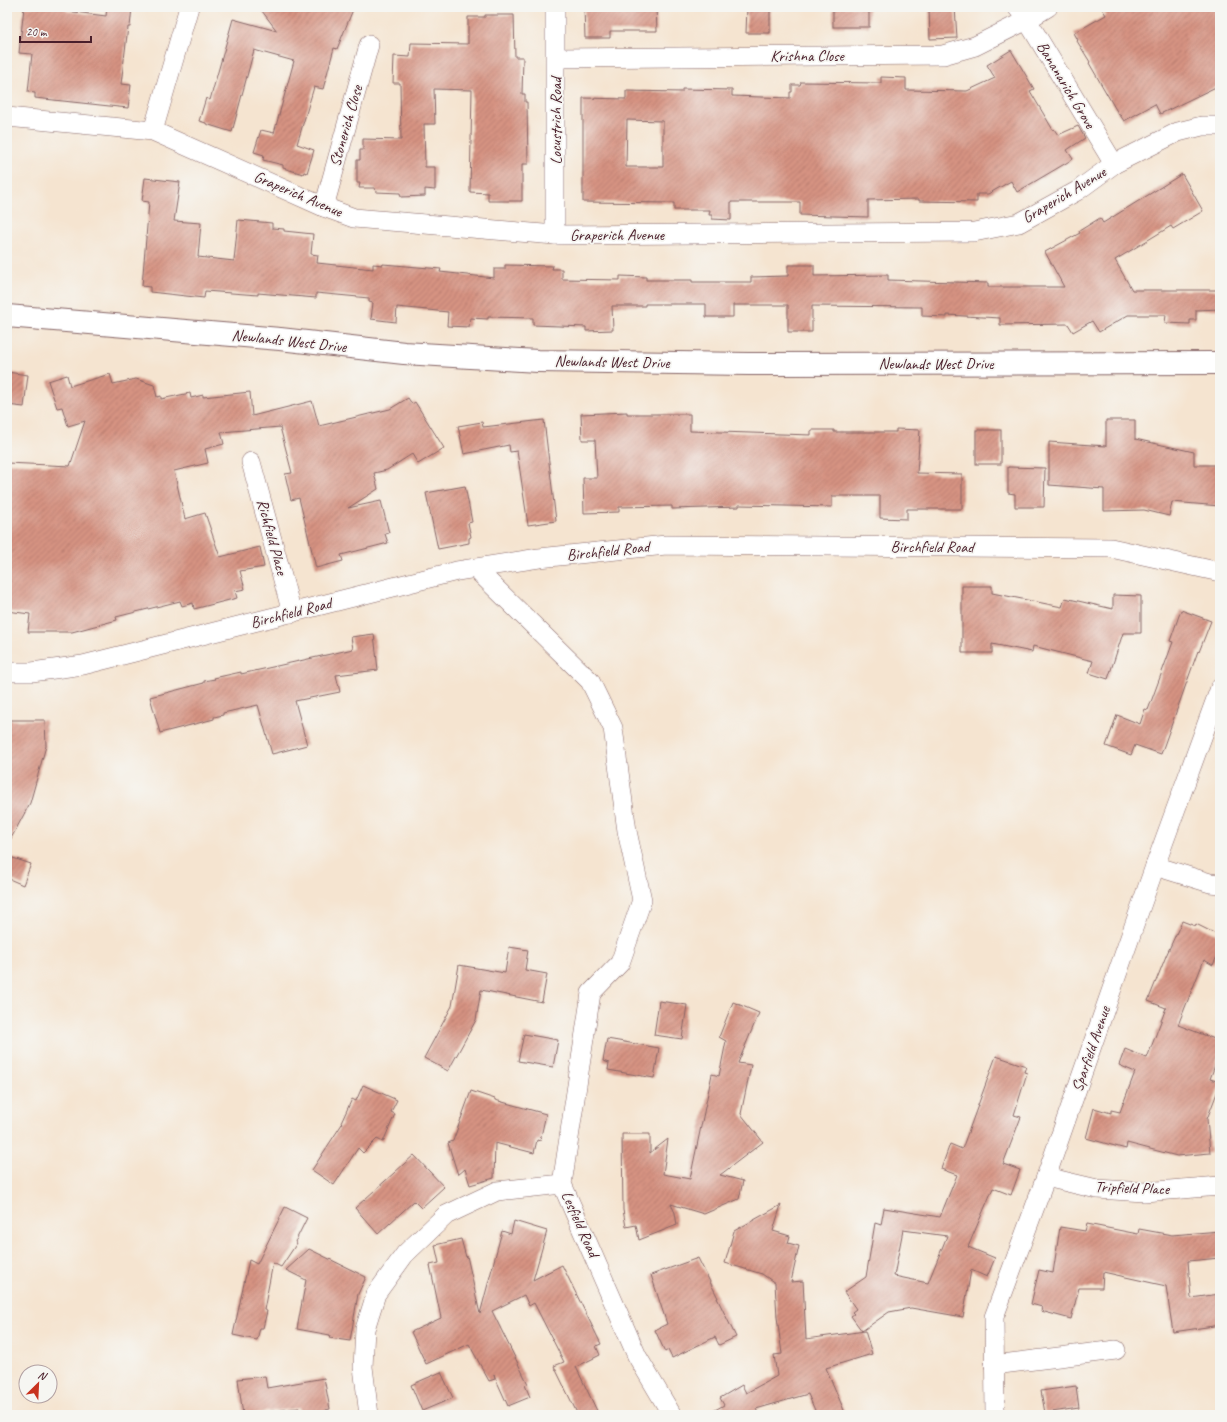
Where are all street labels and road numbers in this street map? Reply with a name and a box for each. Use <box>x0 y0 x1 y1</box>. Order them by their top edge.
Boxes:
street label: Bananarich Grove <box>1032 38 1101 134</box>
street label: Krishna Close <box>770 46 846 66</box>
street label: Locustrich Road <box>546 75 566 165</box>
street label: Stonerich Close <box>325 81 368 169</box>
street label: Graperich Avenue <box>1019 161 1111 228</box>
street label: Graperich Avenue <box>251 166 347 222</box>
street label: Graperich Avenue <box>570 225 666 245</box>
street label: Newlands West Drive <box>231 325 349 357</box>
street label: Newlands West Drive <box>554 351 671 373</box>
street label: Newlands West Drive <box>879 354 995 374</box>
street label: Richfield Place <box>252 497 292 579</box>
street label: Birchfield Road <box>566 536 653 565</box>
street label: Birchfield Road <box>891 537 976 557</box>
street label: Birchfield Road <box>248 593 336 633</box>
street label: Sparfield Avenue <box>1067 1002 1115 1094</box>
street label: Tripfield Place <box>1095 1177 1171 1199</box>
street label: Lesfield Road <box>557 1188 605 1263</box>

